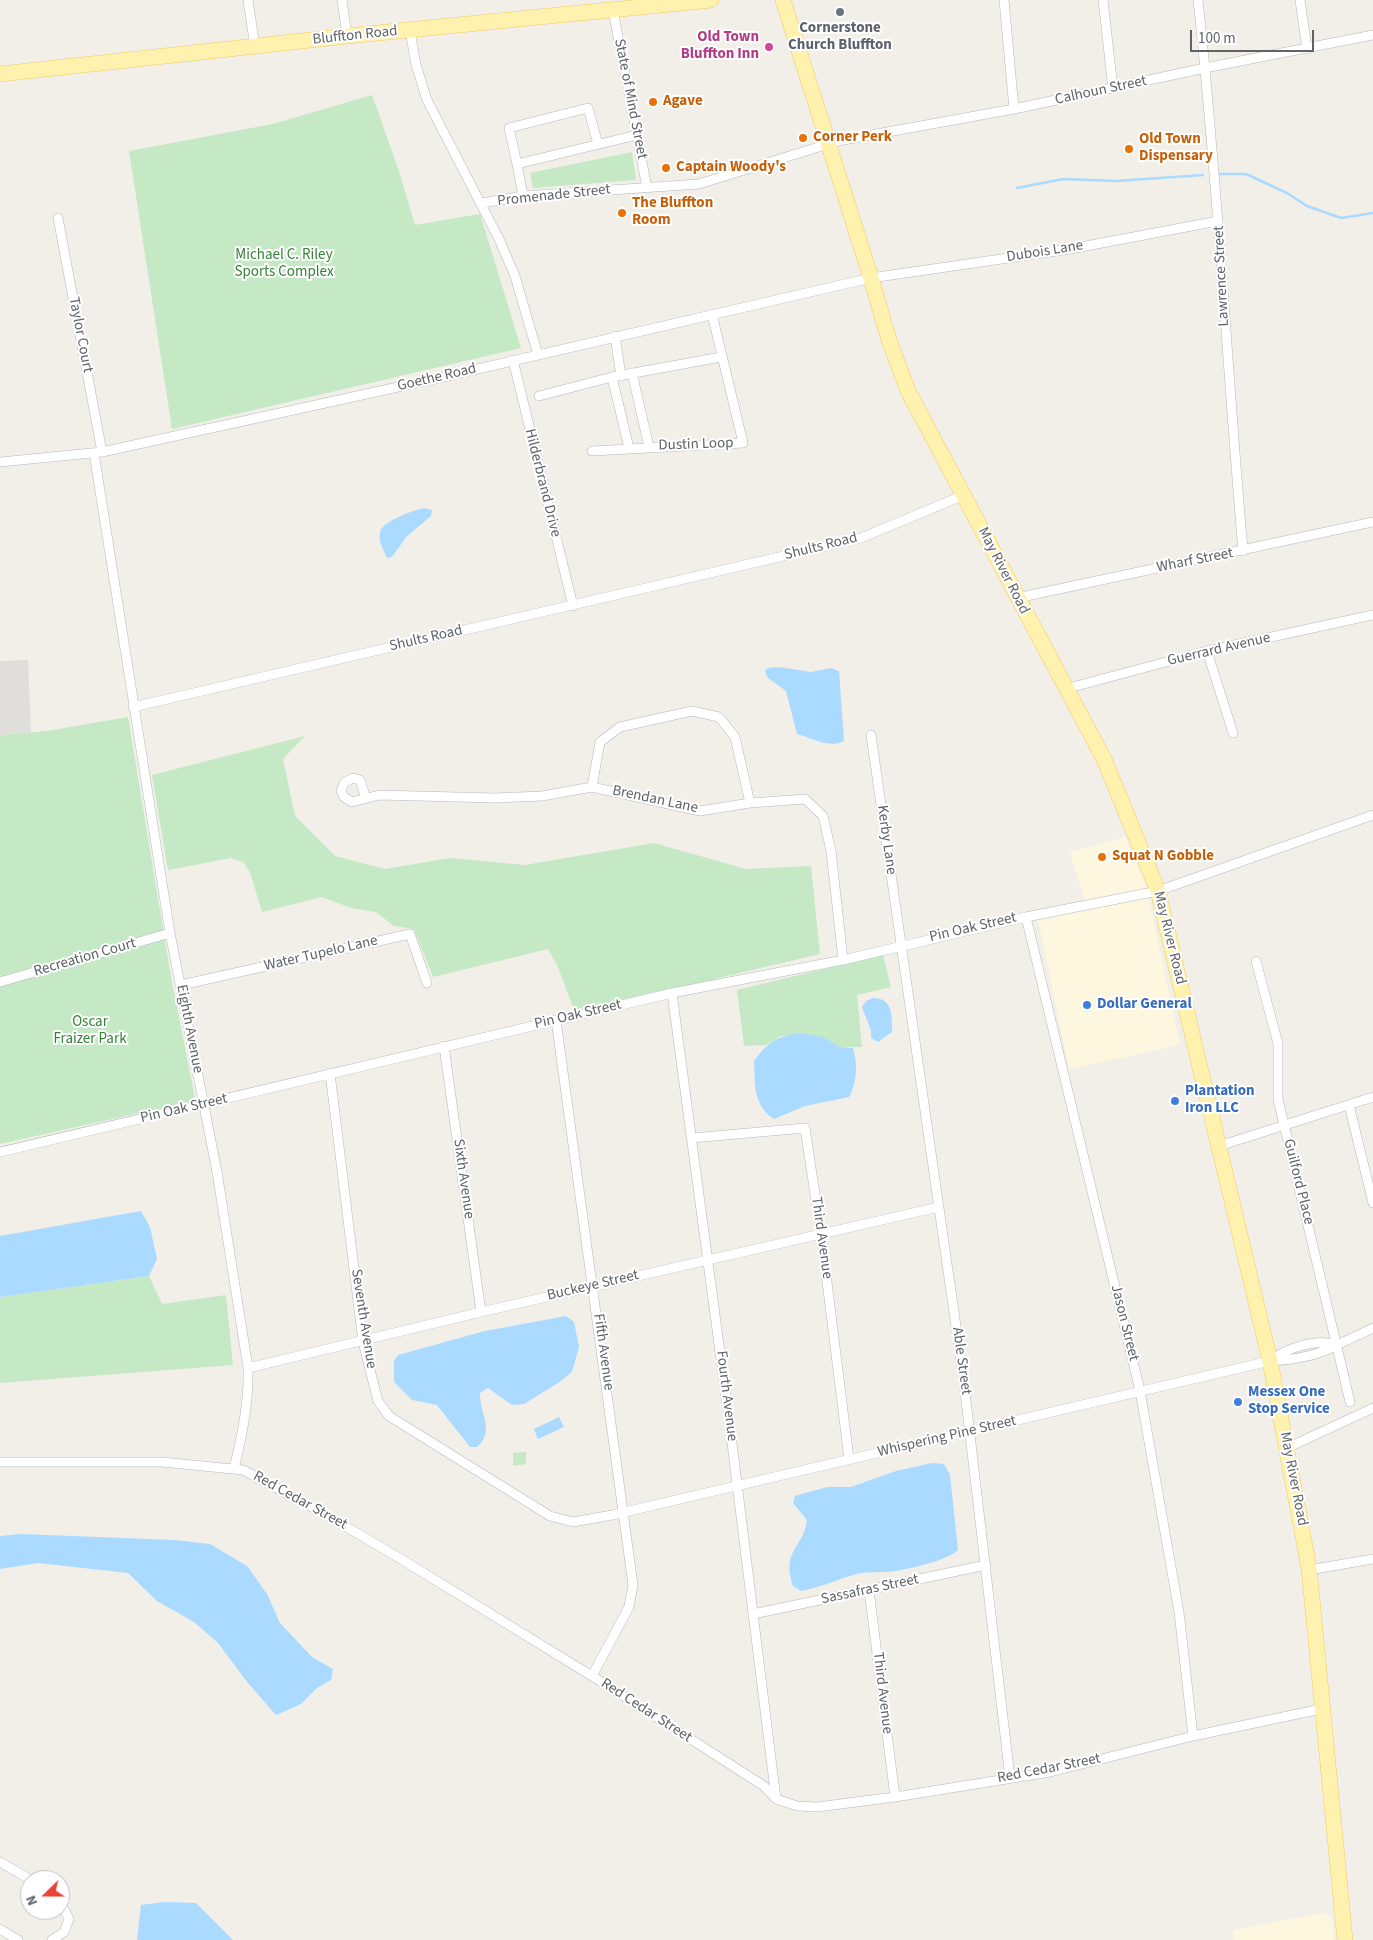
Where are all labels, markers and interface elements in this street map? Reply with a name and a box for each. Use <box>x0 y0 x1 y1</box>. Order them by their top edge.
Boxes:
marker: Cornerstone Church Bluffton <box>834 6 846 18</box>
place label: Cornerstone Church Bluffton <box>788 20 892 55</box>
scale bar <box>1193 20 1317 52</box>
street label: Bluffton Road <box>312 23 398 49</box>
text: 100 m <box>1198 28 1236 49</box>
place label: Old Town Bluffton Inn <box>681 29 759 64</box>
street label: State of Mind Street <box>610 37 650 161</box>
marker: Old Town Bluffton Inn <box>763 41 775 53</box>
street label: Calhoun Street <box>1054 73 1148 109</box>
place label: Agave <box>663 93 703 111</box>
marker: Agave <box>647 96 659 108</box>
place label: Corner Perk <box>813 129 892 147</box>
place label: Old Town Dispensary <box>1139 131 1213 166</box>
marker: Corner Perk <box>797 132 809 144</box>
marker: Old Town Dispensary <box>1123 143 1135 155</box>
place label: Captain Woody's <box>676 159 786 177</box>
marker: Captain Woody's <box>660 162 672 174</box>
street label: Promenade Street <box>497 181 611 211</box>
place label: The Bluffton Room <box>632 195 713 230</box>
marker: The Bluffton Room <box>616 207 628 219</box>
street label: Lawrence Street <box>1210 225 1234 327</box>
street label: Dubois Lane <box>1005 237 1085 267</box>
park label: Michael C. Riley Sports Complex <box>234 247 334 282</box>
street label: Taylor Court <box>64 296 96 374</box>
street label: Goethe Road <box>396 360 478 396</box>
street label: Hilderbrand Drive <box>520 427 564 539</box>
street label: Dustin Loop <box>658 435 734 455</box>
street label: May River Road <box>973 524 1033 618</box>
street label: Shults Road <box>783 529 859 565</box>
street label: Wharf Street <box>1155 545 1235 577</box>
street label: Shults Road <box>388 622 464 656</box>
street label: Guerrard Avenue <box>1166 629 1272 671</box>
street label: Brendan Lane <box>611 782 699 818</box>
street label: Kerby Lane <box>872 804 900 876</box>
place label: Squat N Gobble <box>1112 848 1214 866</box>
marker: Squat N Gobble <box>1096 851 1108 863</box>
street label: May River Road <box>1149 889 1189 987</box>
street label: Pin Oak Street <box>928 909 1018 947</box>
street label: Water Tupelo Lane <box>262 932 380 976</box>
street label: Recreation Court <box>32 935 138 981</box>
street label: Eighth Avenue <box>172 983 206 1075</box>
street label: Pin Oak Street <box>533 996 623 1034</box>
place label: Dollar General <box>1097 996 1192 1014</box>
marker: Dollar General <box>1081 999 1093 1011</box>
park label: Oscar Fraizer Park <box>53 1014 127 1049</box>
place label: Plantation Iron LLC <box>1185 1083 1255 1118</box>
street label: Pin Oak Street <box>139 1090 229 1128</box>
marker: Plantation Iron LLC <box>1169 1095 1181 1107</box>
street label: Guilford Place <box>1279 1137 1317 1227</box>
street label: Sixth Avenue <box>448 1138 478 1220</box>
street label: Third Avenue <box>806 1196 836 1280</box>
street label: Buckeye Street <box>545 1267 641 1305</box>
street label: Seventh Avenue <box>346 1268 380 1370</box>
street label: Jason Street <box>1106 1283 1142 1363</box>
street label: Fifth Avenue <box>589 1312 617 1392</box>
street label: Able Street <box>947 1326 975 1396</box>
street label: Fourth Avenue <box>712 1350 740 1442</box>
place label: Messex One Stop Service <box>1248 1384 1330 1419</box>
marker: Messex One Stop Service <box>1232 1396 1244 1408</box>
street label: Whispering Pine Street <box>876 1412 1018 1462</box>
street label: May River Road <box>1275 1430 1311 1528</box>
street label: Red Cedar Street <box>250 1468 350 1534</box>
street label: Sassafras Street <box>820 1571 920 1609</box>
street label: Third Avenue <box>868 1651 896 1735</box>
street label: Red Cedar Street <box>597 1675 695 1747</box>
street label: Red Cedar Street <box>996 1750 1102 1788</box>
north arrow <box>20 1870 70 1920</box>
text: N <box>21 1892 43 1908</box>

